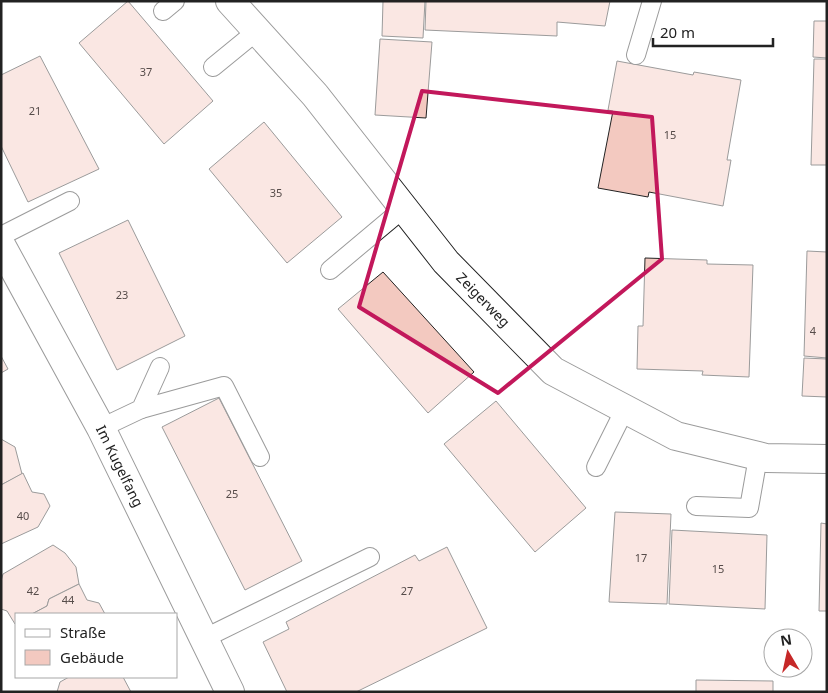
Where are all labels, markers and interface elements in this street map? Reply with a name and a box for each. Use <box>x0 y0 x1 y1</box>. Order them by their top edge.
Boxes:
scale bar <box>653 15 773 47</box>
text: 20 m <box>660 22 695 42</box>
house number: 37 <box>140 64 152 79</box>
house number: 21 <box>29 103 41 118</box>
house number: 15 <box>664 127 676 142</box>
house number: 35 <box>270 185 282 200</box>
street label: Zeigerweg <box>452 268 515 331</box>
house number: 23 <box>116 287 128 302</box>
house number: 4 <box>810 323 817 338</box>
street label: Im Kugelfang <box>92 422 148 510</box>
house number: 25 <box>226 486 238 501</box>
house number: 40 <box>17 508 29 523</box>
house number: 17 <box>635 550 647 565</box>
house number: 15 <box>712 561 724 576</box>
house number: 42 <box>27 583 39 598</box>
house number: 27 <box>401 583 413 598</box>
house number: 44 <box>62 592 75 607</box>
legend <box>15 613 178 678</box>
text: Straße <box>60 622 106 642</box>
north arrow <box>763 628 813 678</box>
text: N <box>779 629 793 650</box>
text: Gebäude <box>60 647 124 667</box>

